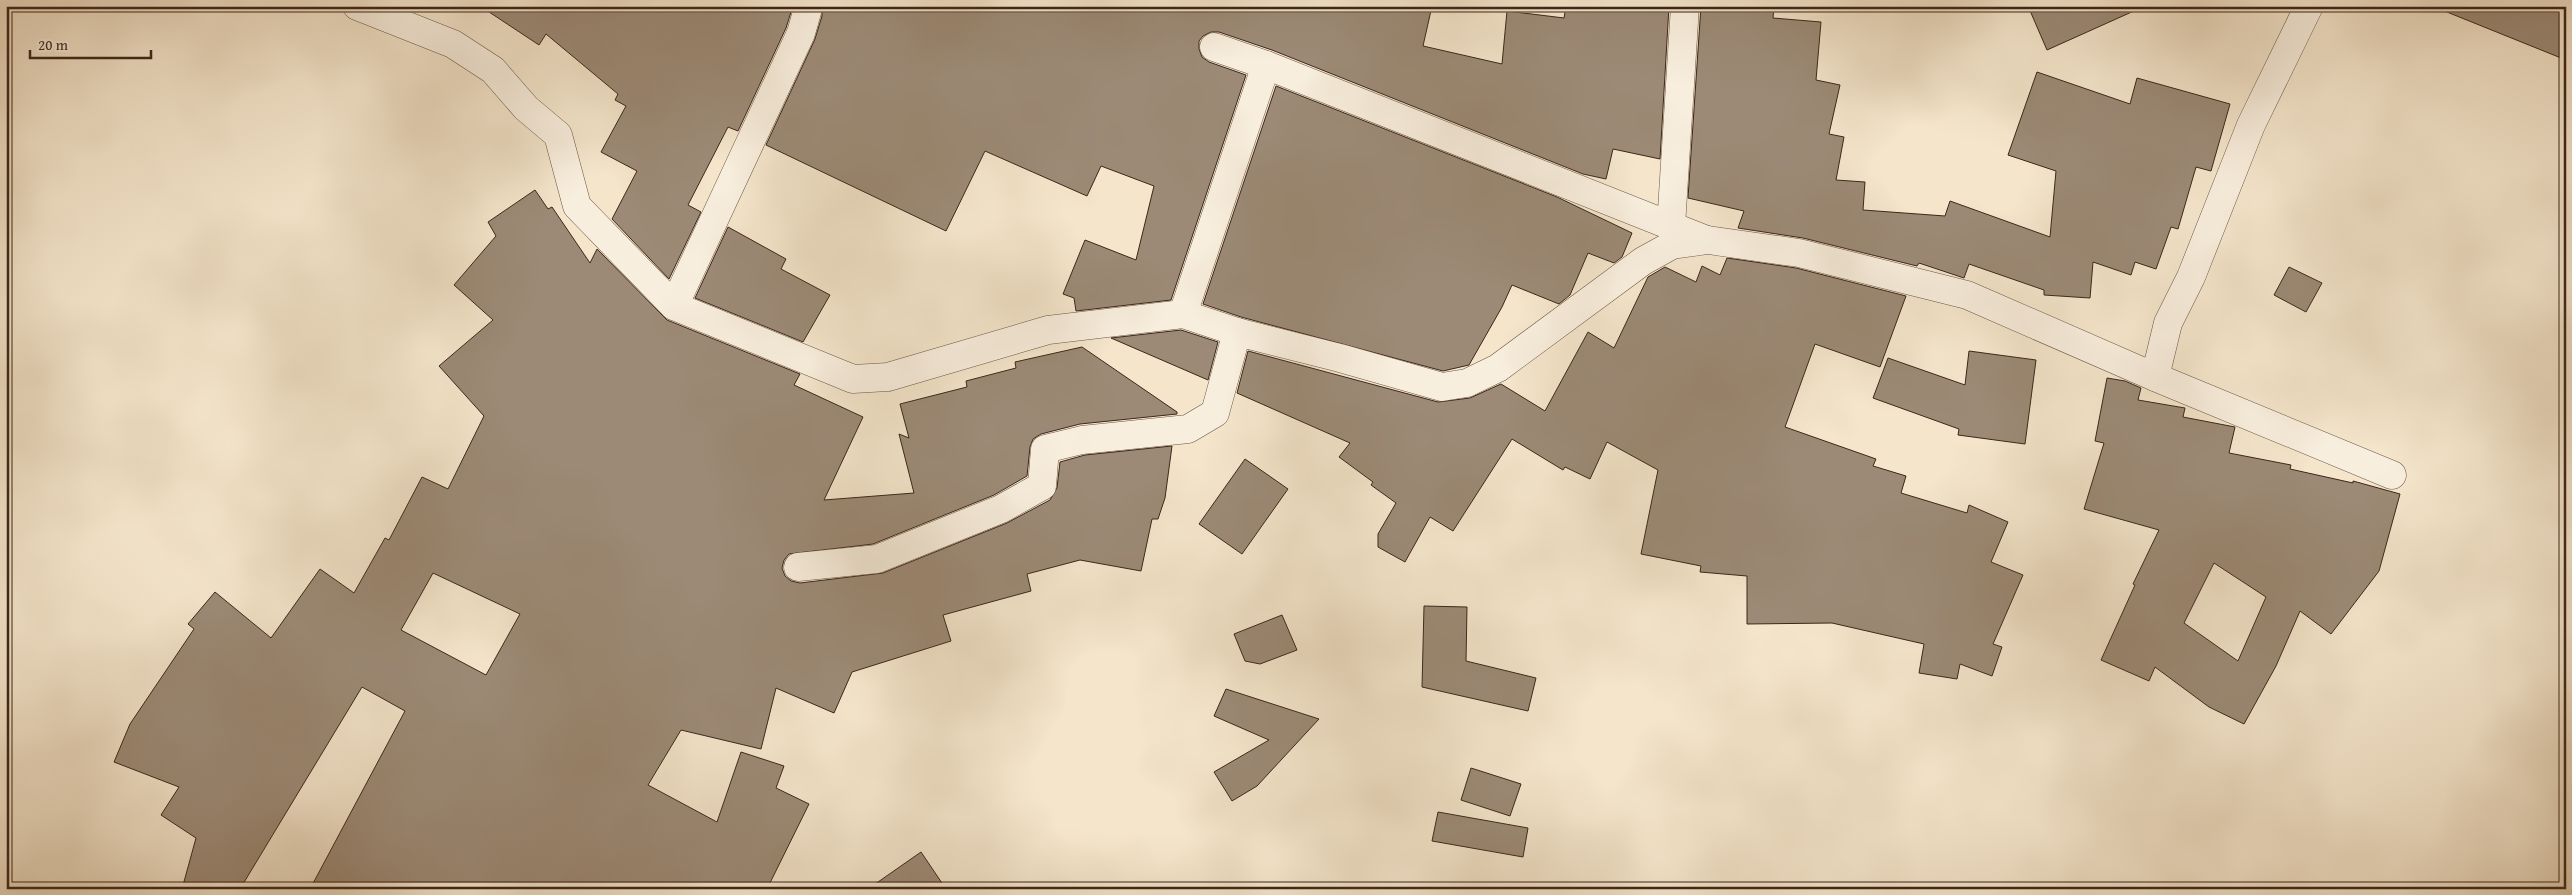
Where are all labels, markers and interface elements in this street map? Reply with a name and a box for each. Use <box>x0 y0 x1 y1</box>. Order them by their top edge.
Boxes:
scale bar <box>30 28 151 60</box>
text: 20 m <box>38 34 69 55</box>

